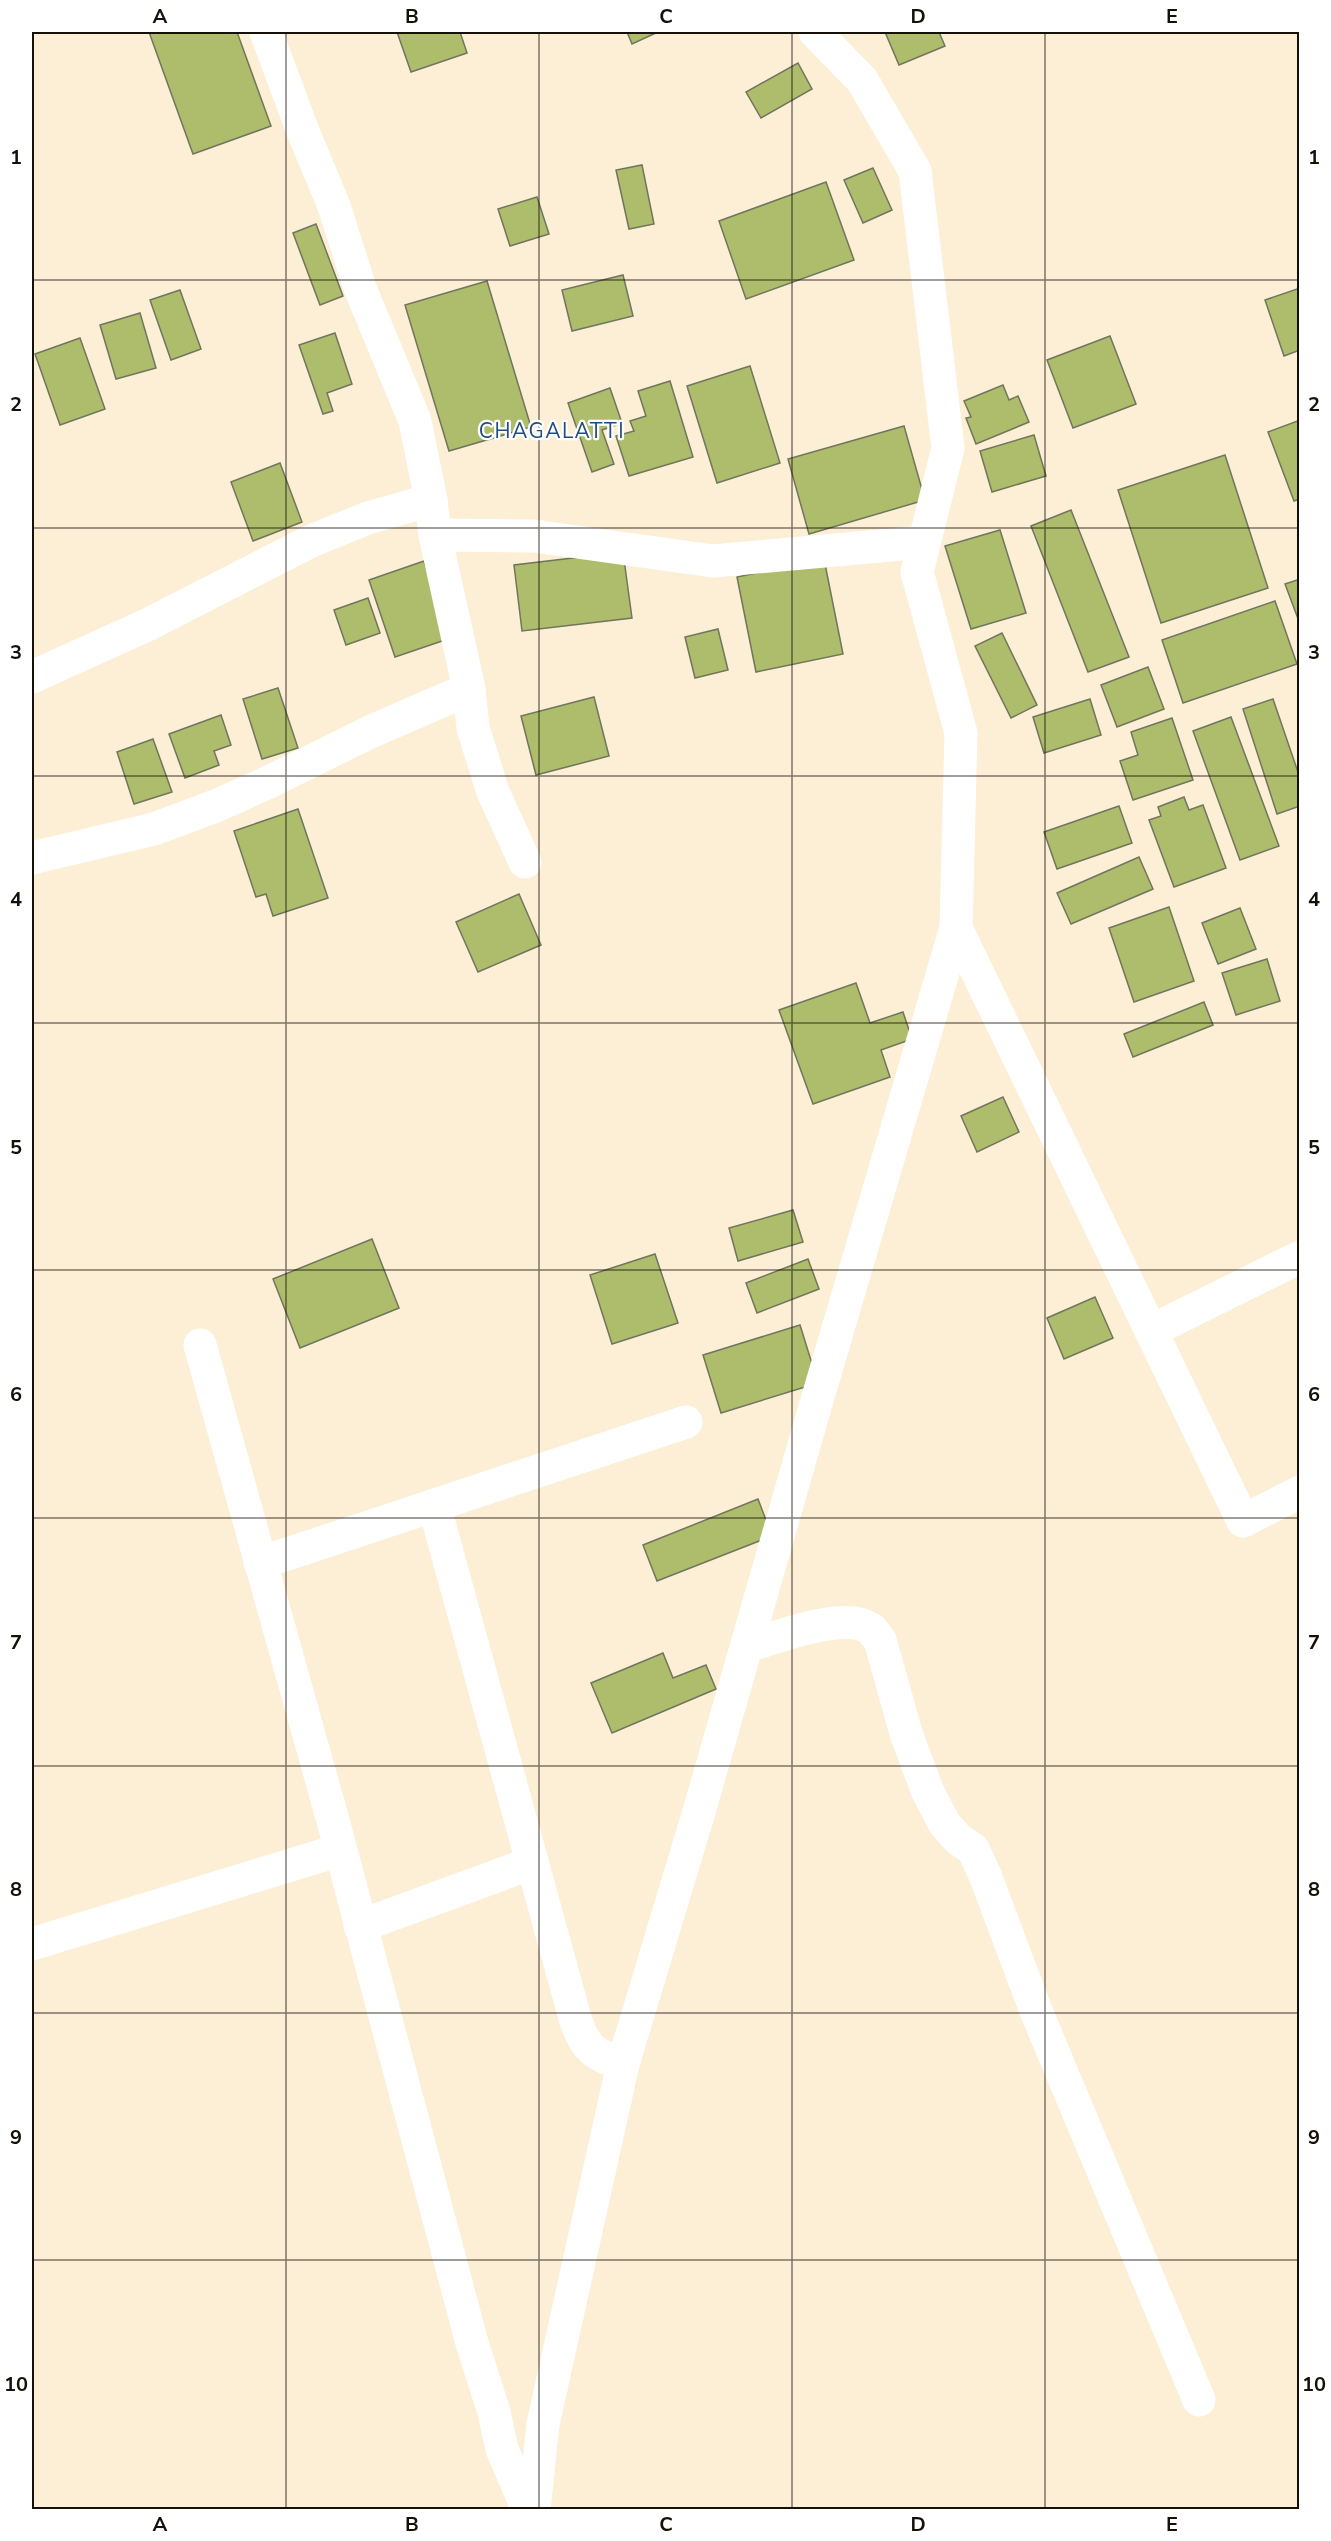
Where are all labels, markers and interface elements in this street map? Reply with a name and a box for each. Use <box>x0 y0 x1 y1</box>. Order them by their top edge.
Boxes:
text: A <box>153 3 168 30</box>
text: B <box>405 3 419 30</box>
text: C <box>659 3 673 30</box>
text: D <box>910 3 926 30</box>
text: E <box>1166 3 1178 30</box>
text: 1 <box>10 144 22 171</box>
text: 1 <box>1308 144 1320 171</box>
text: 2 <box>10 391 22 418</box>
text: 2 <box>1308 391 1320 418</box>
district label: CHAGALATTI <box>479 417 625 445</box>
text: 3 <box>10 639 22 666</box>
text: 3 <box>1308 639 1320 666</box>
text: 4 <box>10 886 22 913</box>
text: 4 <box>1308 886 1320 913</box>
text: 5 <box>10 1134 22 1161</box>
text: 5 <box>1308 1134 1320 1161</box>
text: 6 <box>10 1381 22 1408</box>
text: 6 <box>1308 1381 1320 1408</box>
text: 7 <box>10 1629 22 1656</box>
text: 7 <box>1308 1629 1320 1656</box>
text: 8 <box>10 1876 22 1903</box>
text: 8 <box>1308 1876 1320 1903</box>
text: 9 <box>10 2124 22 2151</box>
text: 9 <box>1308 2124 1320 2151</box>
text: 10 <box>4 2371 28 2398</box>
text: 10 <box>1302 2371 1326 2398</box>
text: A <box>153 2511 168 2538</box>
text: B <box>405 2511 419 2538</box>
text: C <box>659 2511 673 2538</box>
text: D <box>910 2511 926 2538</box>
text: E <box>1166 2511 1178 2538</box>

